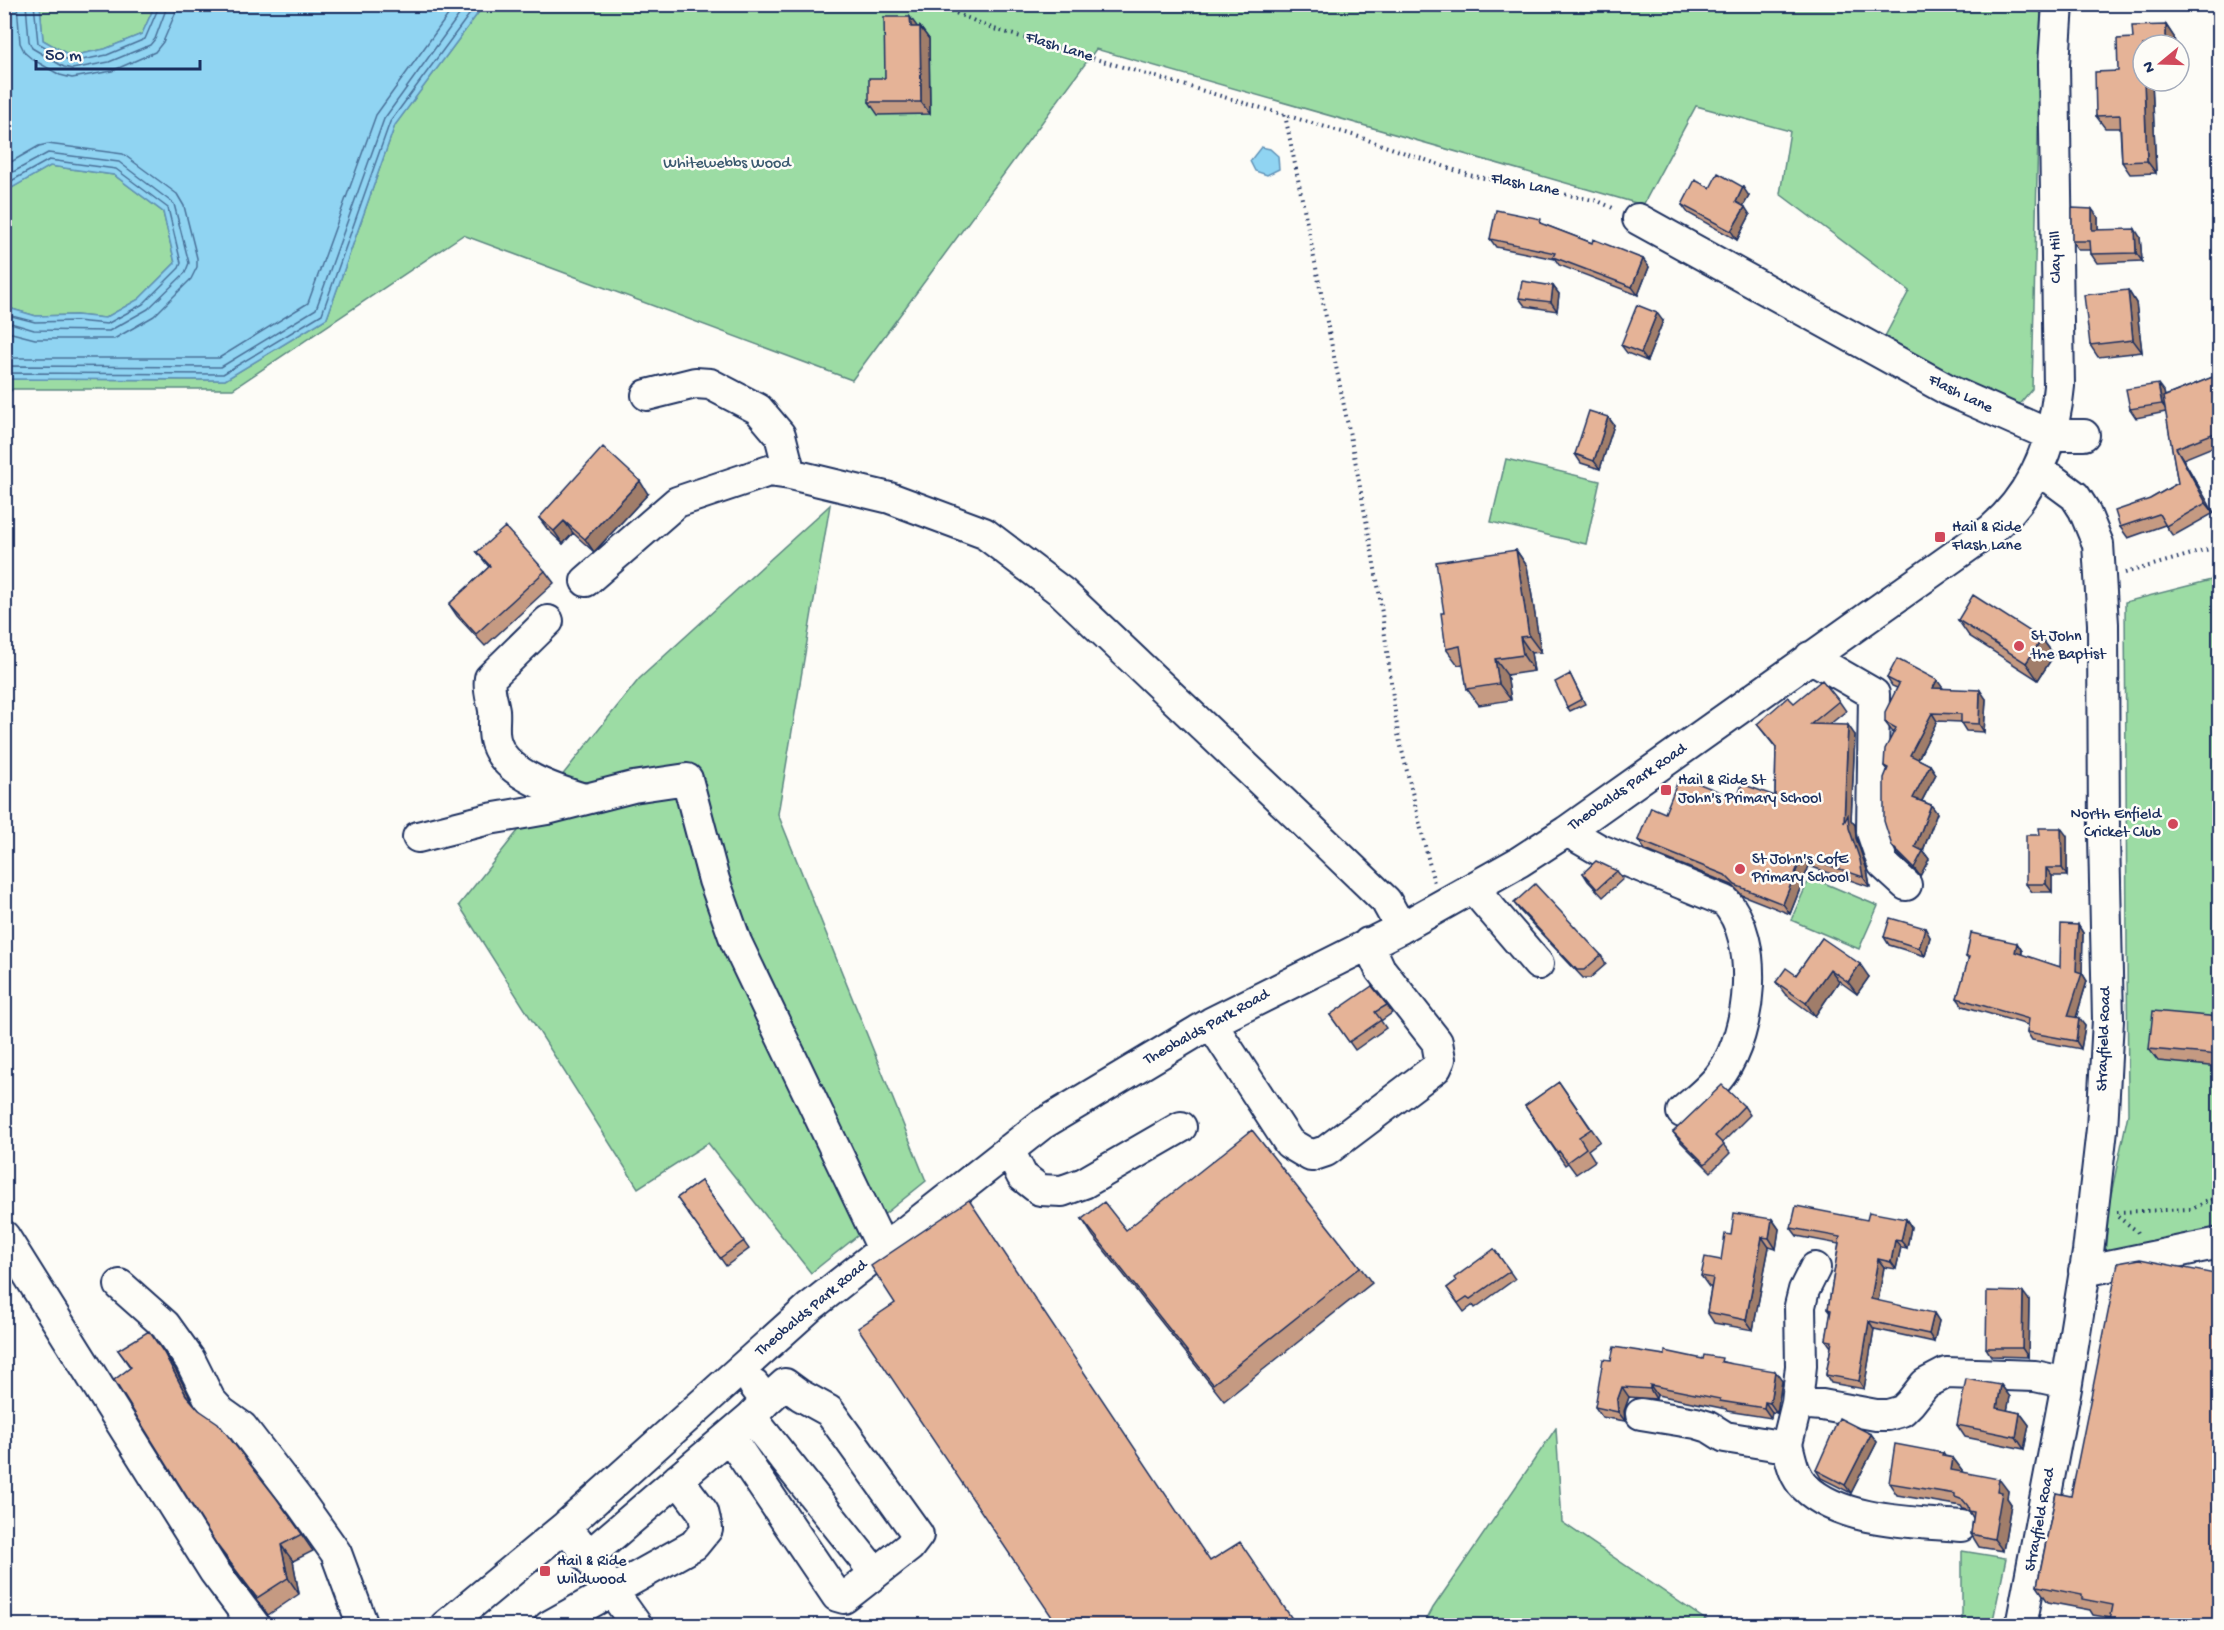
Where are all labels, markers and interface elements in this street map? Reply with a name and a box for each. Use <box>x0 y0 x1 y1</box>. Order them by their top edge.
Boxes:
street label: Flash Lane <box>1022 28 1096 67</box>
scale bar <box>36 33 200 71</box>
north arrow <box>2131 33 2191 93</box>
text: 50 m <box>45 46 82 67</box>
text: N <box>2139 58 2161 75</box>
park label: Whitewebbs Wood <box>663 155 792 174</box>
street label: Flash Lane <box>1488 170 1562 202</box>
street label: Clay Hill <box>2047 231 2067 283</box>
street label: Flash Lane <box>1924 371 1996 419</box>
place label: Hail & Ride Flash Lane <box>1951 519 2022 556</box>
marker: Hail & Ride Flash Lane <box>1933 530 1947 544</box>
place label: St John the Baptist <box>2030 628 2107 665</box>
marker: St John the Baptist <box>2012 639 2026 653</box>
street label: Theobalds Park Road <box>1564 739 1692 837</box>
place label: Hail & Ride St John's Primary School <box>1678 772 1822 809</box>
marker: Hail & Ride St John's Primary School <box>1659 783 1673 797</box>
place label: North Enfield Cricket Club <box>2071 806 2163 843</box>
marker: North Enfield Cricket Club <box>2166 817 2180 831</box>
place label: St John's CofE Primary School <box>1751 851 1849 888</box>
marker: St John's CofE Primary School <box>1733 862 1747 876</box>
street label: Theobalds Park Road <box>1140 985 1274 1071</box>
street label: Strayfield Road <box>2094 985 2116 1092</box>
street label: Theobalds Park Road <box>751 1256 873 1362</box>
street label: Strayfield Road <box>2022 1465 2061 1573</box>
place label: Hail & Ride Wildwood <box>557 1553 627 1590</box>
marker: Hail & Ride Wildwood <box>538 1564 552 1578</box>

